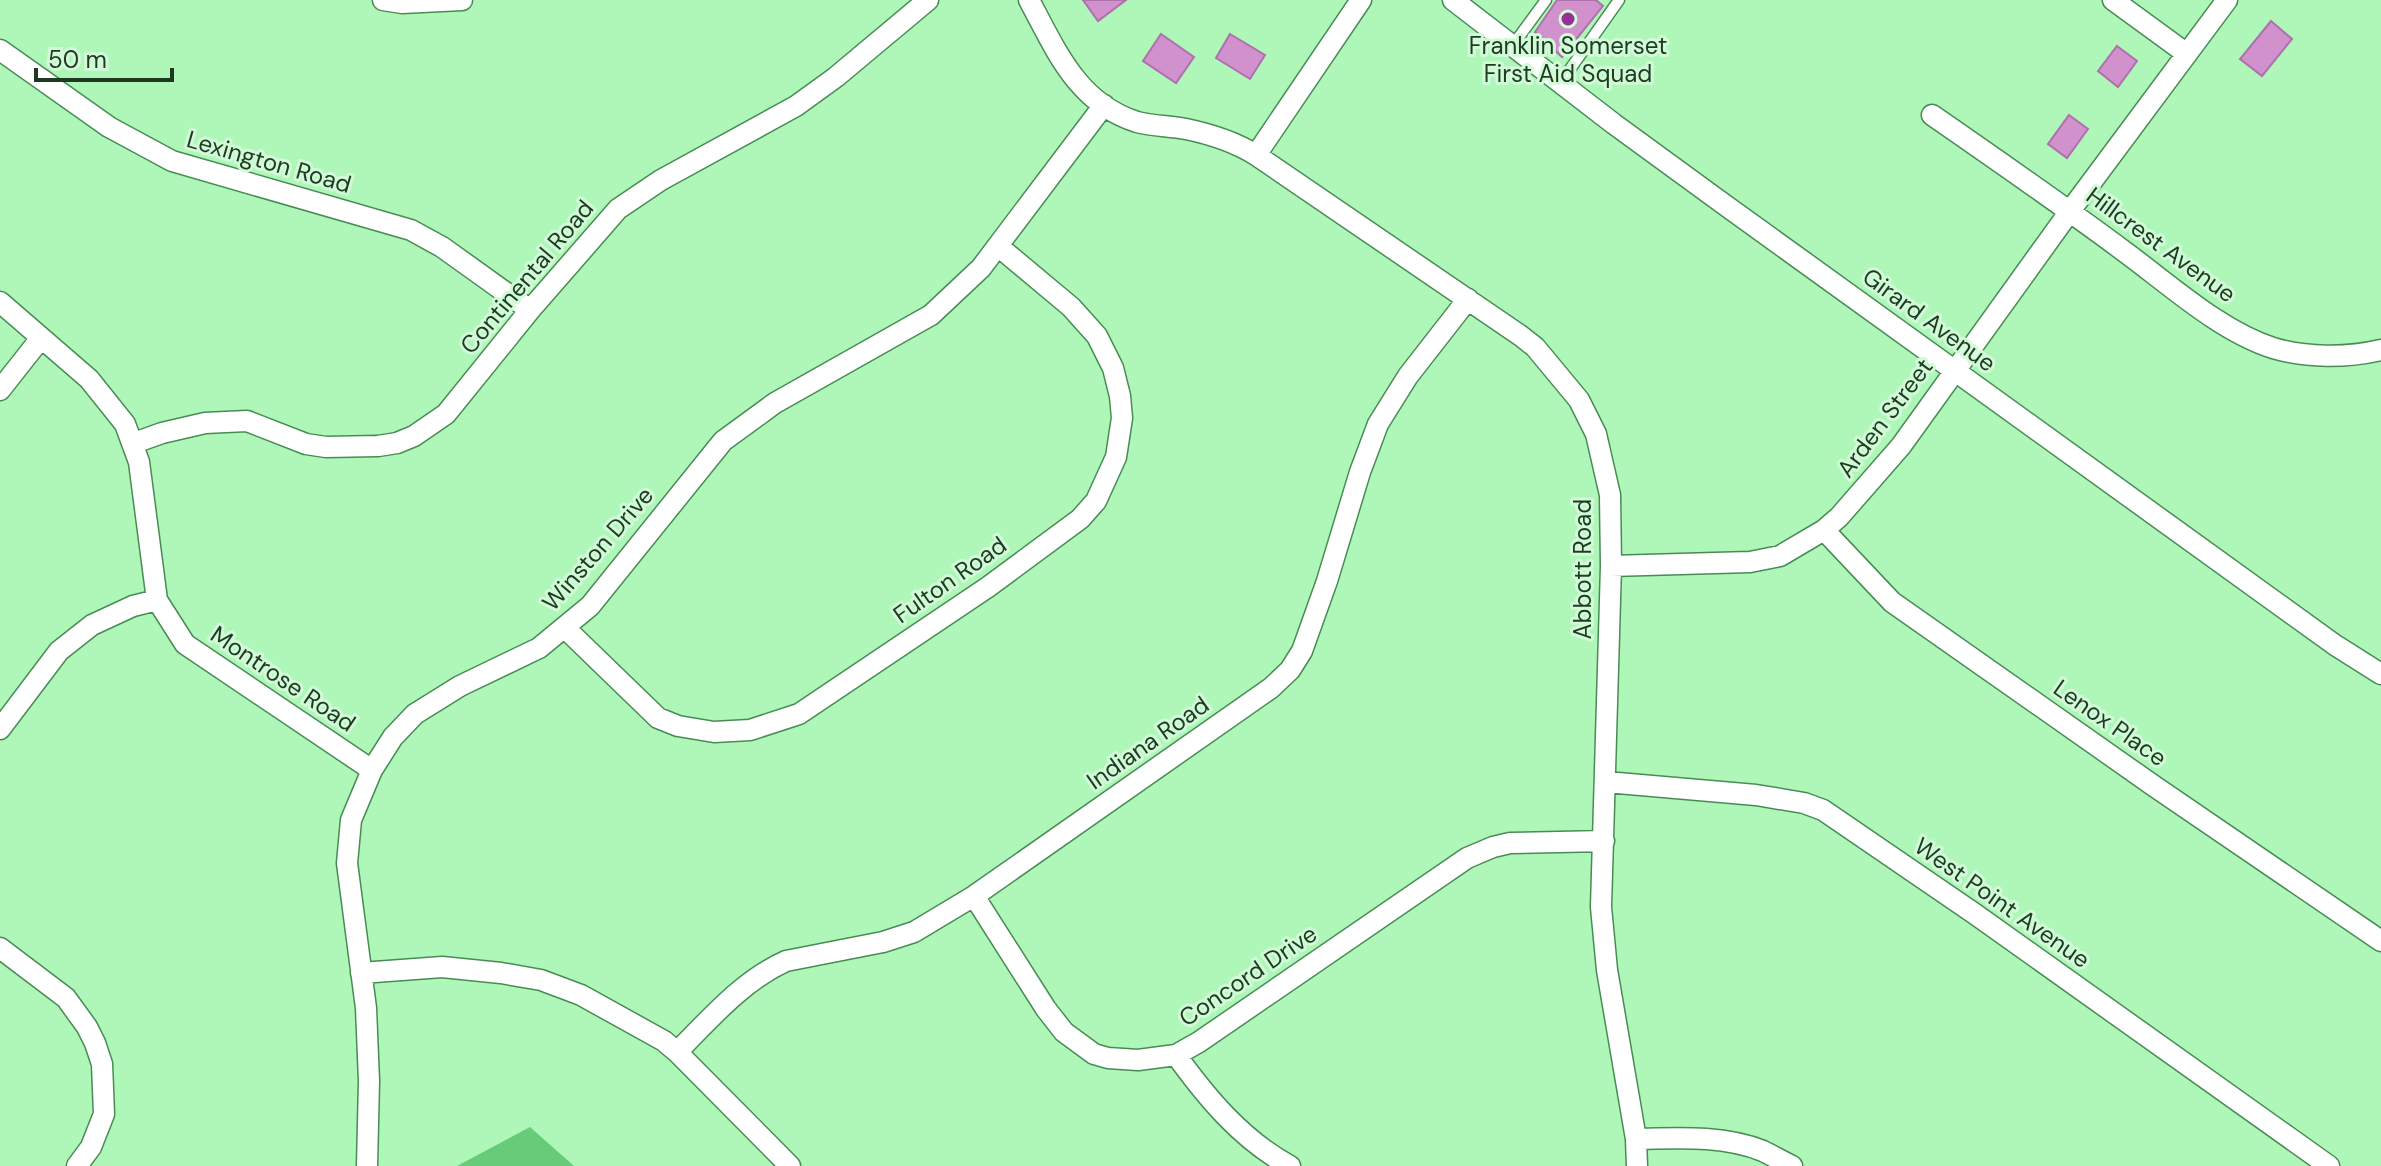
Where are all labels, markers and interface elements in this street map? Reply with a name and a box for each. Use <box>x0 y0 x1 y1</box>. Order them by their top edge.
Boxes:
marker: Franklin Somerset First Aid Squad <box>1559 10 1577 28</box>
place label: Franklin Somerset First Aid Squad <box>1469 30 1667 89</box>
scale bar <box>36 32 172 82</box>
text: 50 m <box>48 44 107 75</box>
street label: Lexington Road <box>183 123 355 200</box>
street label: Hillcrest Avenue <box>2080 180 2242 309</box>
street label: Continental Road <box>453 193 600 360</box>
street label: Girard Avenue <box>1857 261 2002 378</box>
street label: Arden Street <box>1830 352 1939 483</box>
street label: Winston Drive <box>535 480 660 617</box>
street label: Abbott Road <box>1567 499 1598 639</box>
street label: Fulton Road <box>887 529 1012 630</box>
street label: Montrose Road <box>205 619 362 738</box>
street label: Lenox Place <box>2048 672 2173 773</box>
street label: Indiana Road <box>1081 689 1215 796</box>
street label: West Point Avenue <box>1908 830 2096 975</box>
street label: Concord Drive <box>1173 918 1323 1033</box>

